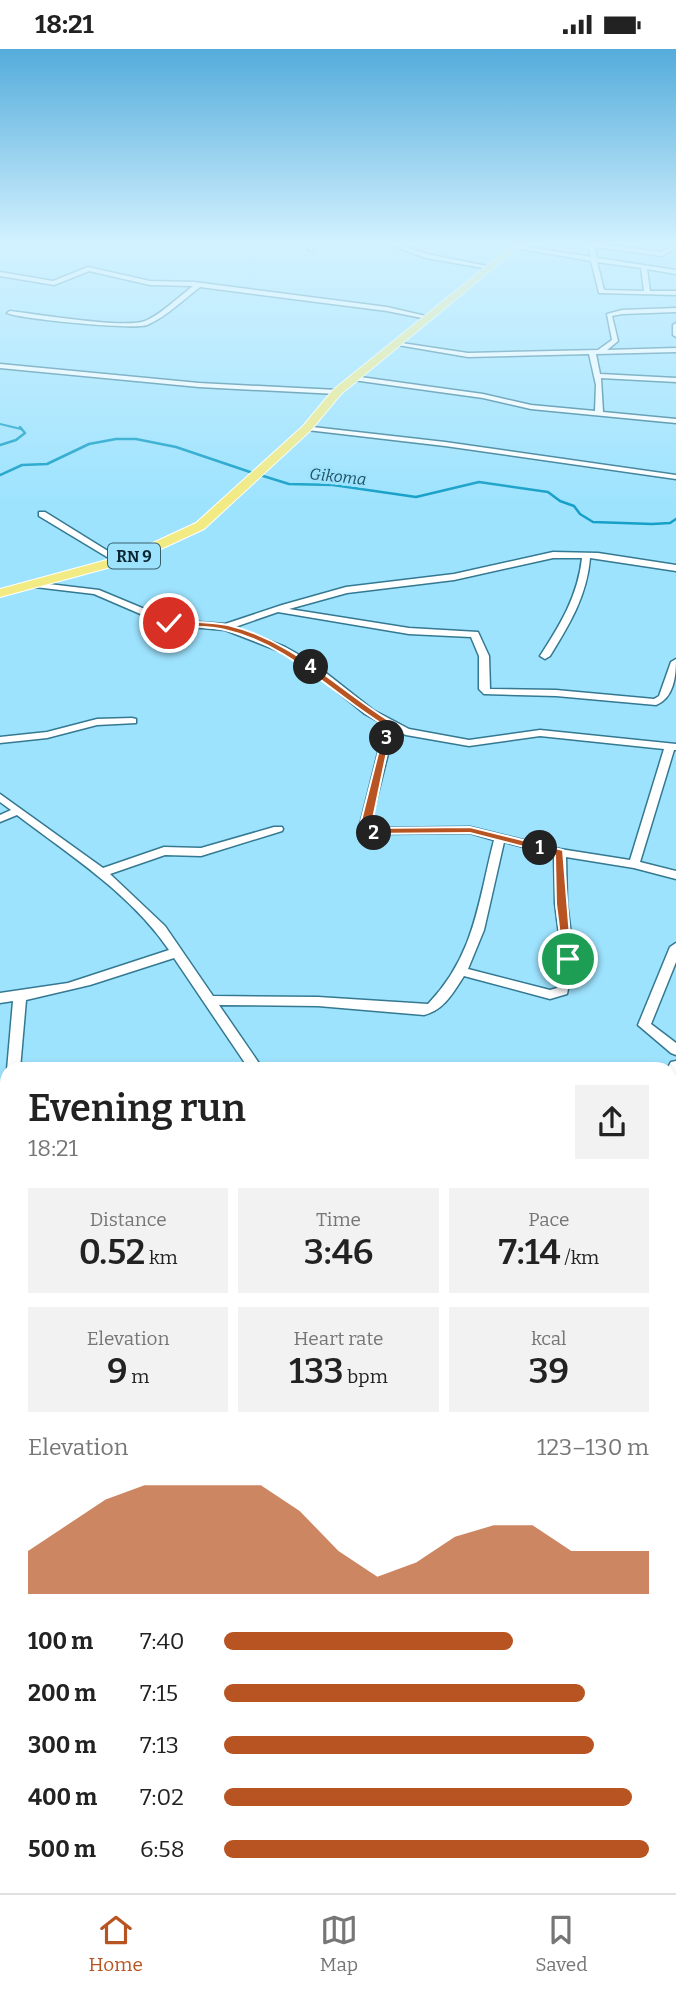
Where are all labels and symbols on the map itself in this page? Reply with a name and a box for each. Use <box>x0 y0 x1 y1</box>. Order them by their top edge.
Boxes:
water label: Gikoma <box>309 464 367 489</box>
road number: RN 9 <box>108 543 160 569</box>
pin <box>139 593 199 653</box>
pin: 4 <box>294 649 328 685</box>
pin: 3 <box>370 721 404 755</box>
pin: 2 <box>356 815 392 851</box>
pin: 1 <box>522 831 558 865</box>
pin <box>538 929 598 989</box>

